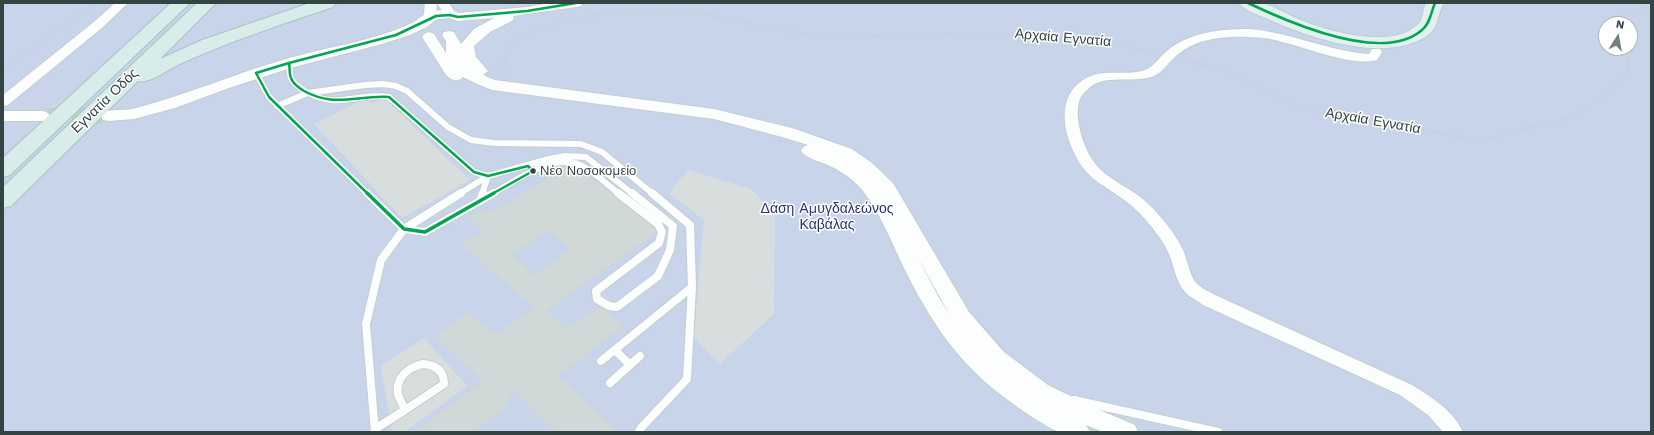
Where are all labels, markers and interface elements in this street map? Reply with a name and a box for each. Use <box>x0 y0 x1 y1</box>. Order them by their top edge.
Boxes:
north arrow <box>1598 16 1638 56</box>
text: N <box>1615 18 1625 32</box>
street label: Αρχαία Εγνατία <box>1014 25 1112 51</box>
street label: Εγνατία Οδός <box>68 65 142 137</box>
street label: Αρχαία Εγνατία <box>1324 104 1422 138</box>
place label: Νέο Νοσοκομείο <box>540 163 636 179</box>
marker: Νέο Νοσοκομείο <box>528 166 538 176</box>
park label: Δάση Αμυγδαλεώνος Καβάλας <box>761 201 893 234</box>

